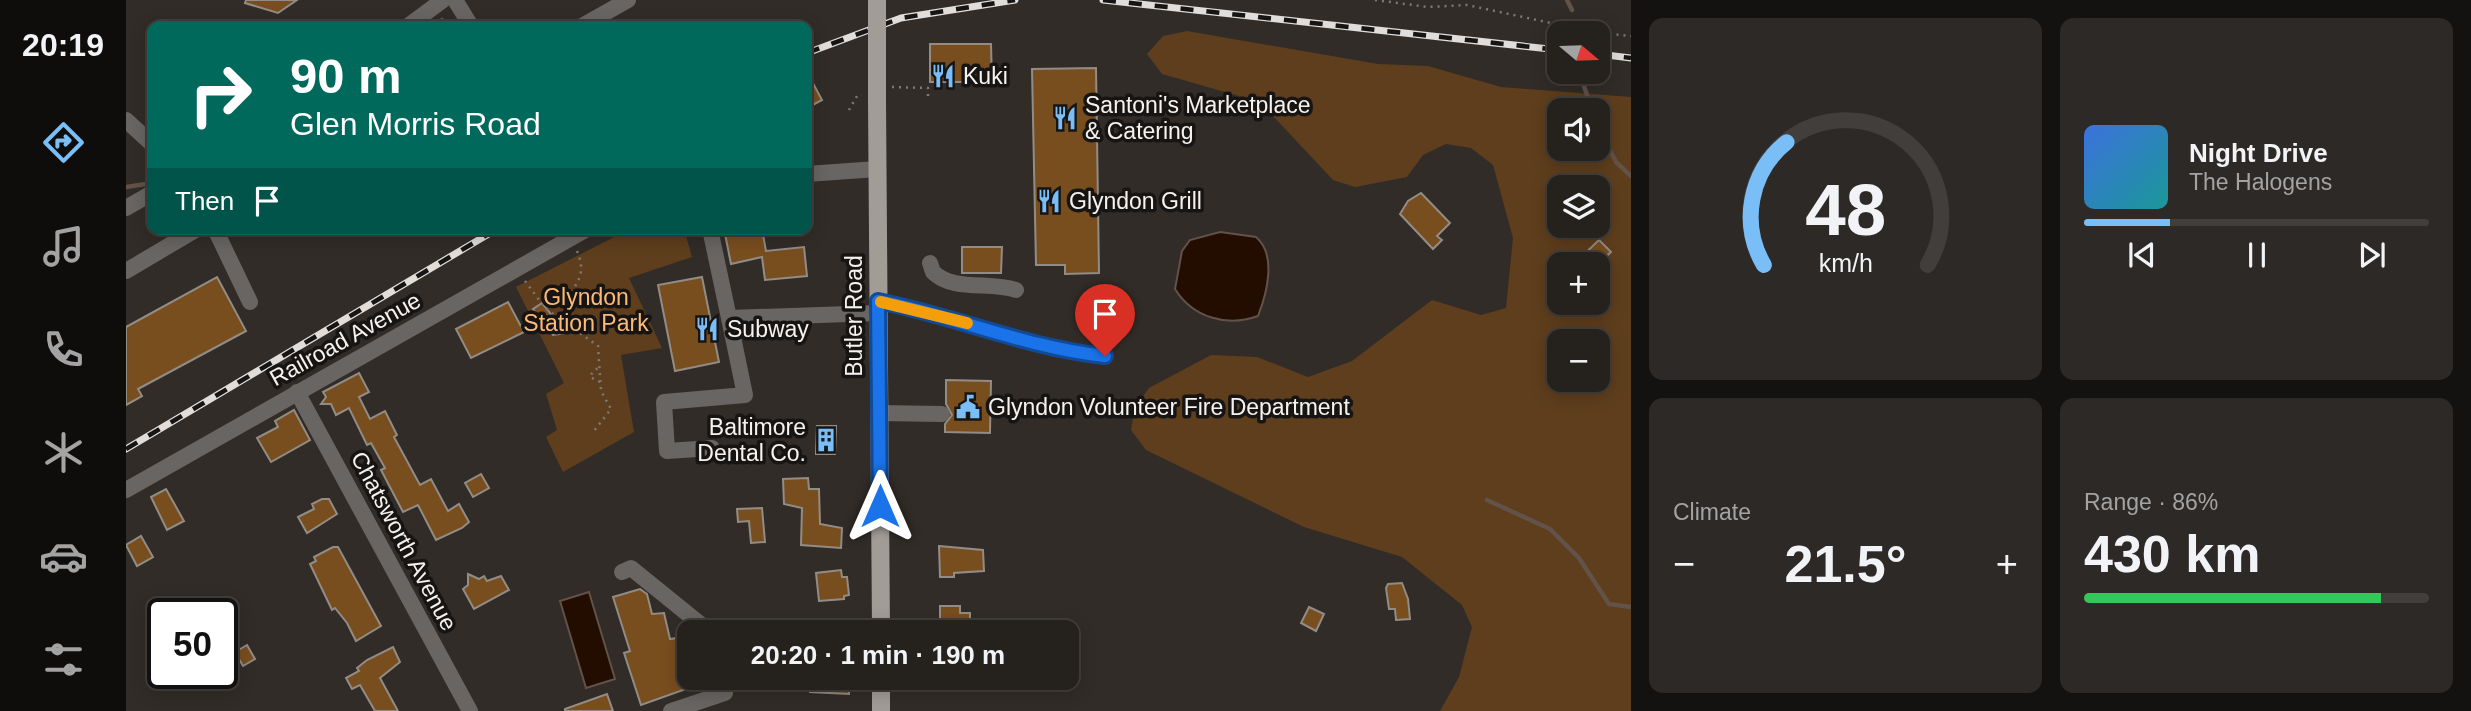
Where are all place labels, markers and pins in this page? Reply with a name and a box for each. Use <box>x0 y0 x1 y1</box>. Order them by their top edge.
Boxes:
restaurant icon: Kuki <box>929 62 957 90</box>
place label: Kuki <box>963 63 1008 89</box>
place label: Santoni's Marketplace & Catering <box>1085 92 1311 144</box>
restaurant icon: Santoni's Marketplace & Catering <box>1051 104 1079 132</box>
restaurant icon: Glyndon Grill <box>1035 187 1063 215</box>
place label: Glyndon Grill <box>1069 188 1202 214</box>
pin <box>1075 284 1135 356</box>
restaurant icon: Subway <box>693 315 721 343</box>
place label: Subway <box>727 316 809 342</box>
public building icon: Glyndon Volunteer Fire Department <box>954 393 982 421</box>
place label: Glyndon Volunteer Fire Department <box>988 394 1350 420</box>
place label: Baltimore Dental Co. <box>697 414 806 466</box>
building icon: Baltimore Dental Co. <box>812 426 840 454</box>

